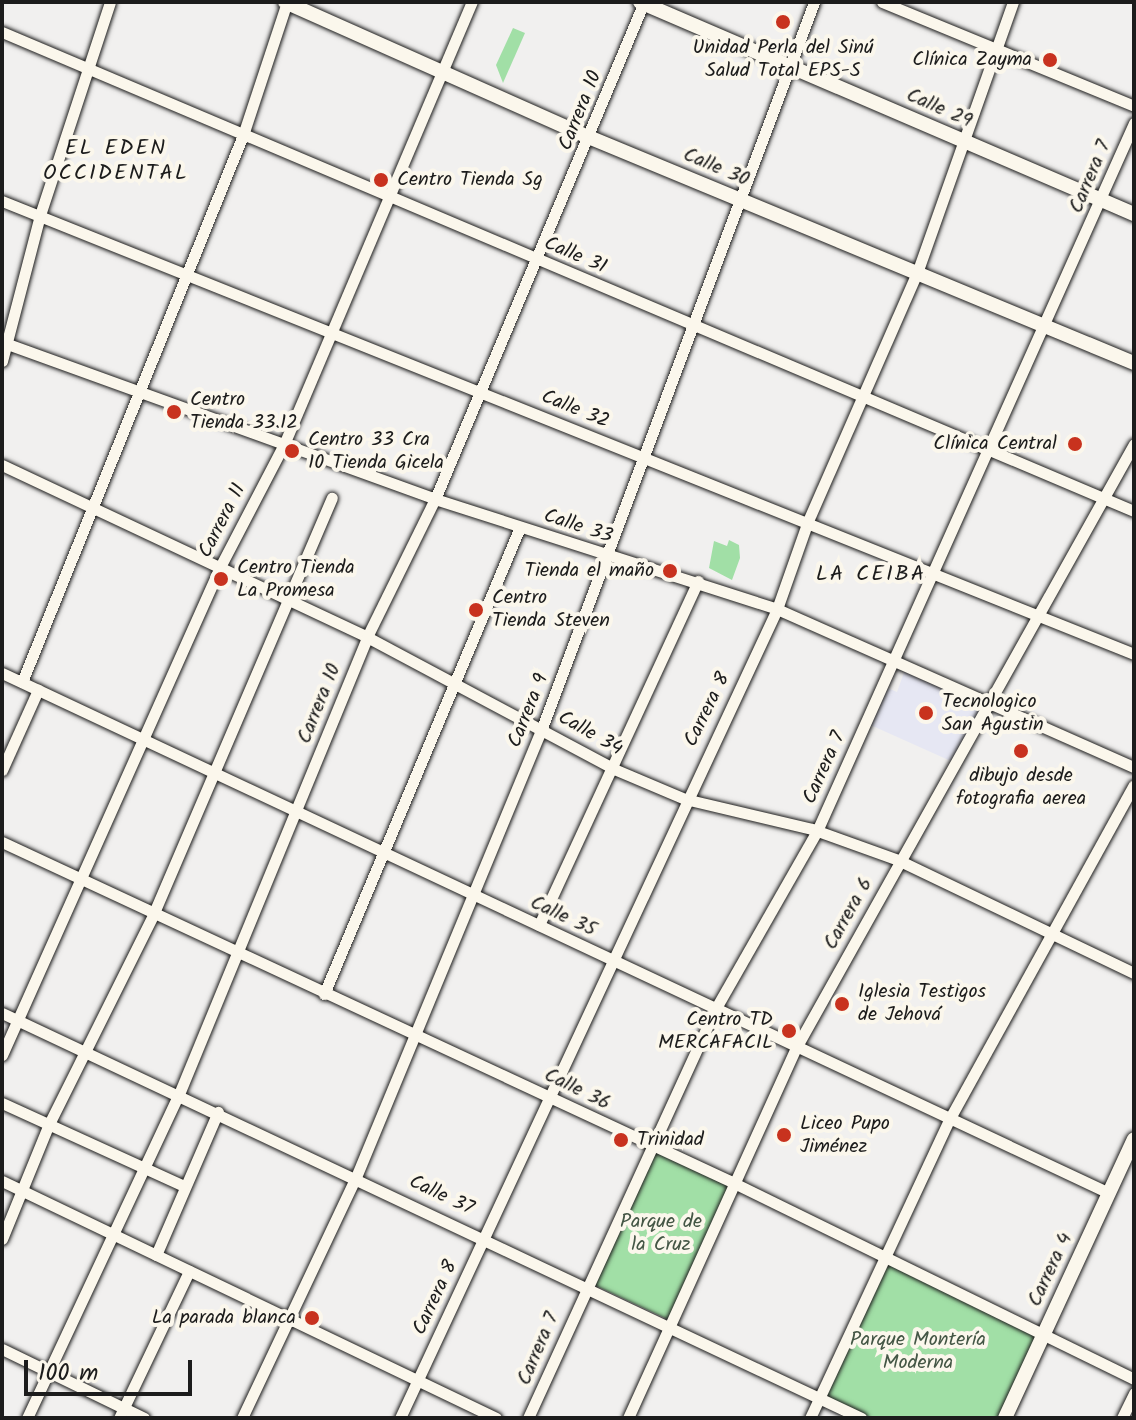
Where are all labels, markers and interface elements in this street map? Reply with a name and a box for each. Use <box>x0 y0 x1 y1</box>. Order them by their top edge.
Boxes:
marker: Unidad Perla del Sinú Salud Total EPS-S <box>772 11 794 33</box>
place label: Unidad Perla del Sinú Salud Total EPS-S <box>692 36 874 83</box>
place label: Clínica Zayma <box>912 48 1032 72</box>
marker: Clínica Zayma <box>1039 49 1061 71</box>
street label: Carrera 10 <box>554 68 608 154</box>
street label: Calle 29 <box>902 84 976 134</box>
district label: EL EDEN OCCIDENTAL <box>43 135 189 186</box>
street label: Carrera 7 <box>1065 137 1117 217</box>
street label: Calle 30 <box>679 143 753 193</box>
place label: Centro Tienda Sg <box>397 168 543 192</box>
marker: Centro Tienda Sg <box>372 171 390 189</box>
street label: Calle 31 <box>540 232 610 280</box>
street label: Calle 32 <box>537 386 613 434</box>
place label: Centro Tienda 33.12 <box>190 388 298 435</box>
marker: Centro Tienda 33.12 <box>165 403 183 421</box>
place label: Centro 33 Cra 10 Tienda Gicela <box>308 428 444 475</box>
place label: Clínica Central <box>933 432 1057 456</box>
marker: Clínica Central <box>1064 433 1086 455</box>
marker: Centro 33 Cra 10 Tienda Gicela <box>283 442 301 460</box>
street label: Carrera 11 <box>194 480 252 562</box>
street label: Calle 33 <box>541 505 615 549</box>
place label: Centro Tienda La Promesa <box>237 556 355 603</box>
place label: Tienda el maño <box>525 559 654 583</box>
marker: Tienda el maño <box>661 562 679 580</box>
district label: LA CEIBA <box>816 562 926 588</box>
marker: Centro Tienda La Promesa <box>212 570 230 588</box>
place label: Centro Tienda Steven <box>492 586 610 633</box>
marker: Centro Tienda Steven <box>467 601 485 619</box>
street label: Carrera 10 <box>293 661 347 747</box>
street label: Carrera 8 <box>680 669 736 751</box>
street label: Carrera 9 <box>503 671 555 751</box>
place label: Tecnologico San Agustin <box>942 690 1044 737</box>
marker: Tecnologico San Agustin <box>917 704 935 722</box>
street label: Calle 34 <box>553 706 627 762</box>
street label: Carrera 7 <box>798 728 852 808</box>
marker: dibujo desde fotografia aerea <box>1012 742 1030 760</box>
place label: dibujo desde fotografia aerea <box>956 764 1086 811</box>
street label: Carrera 6 <box>819 874 879 954</box>
street label: Calle 35 <box>526 891 600 943</box>
place label: Iglesia Testigos de Jehová <box>858 980 986 1027</box>
marker: Iglesia Testigos de Jehová <box>833 995 851 1013</box>
place label: Centro TD MERCAFACIL <box>658 1008 773 1055</box>
marker: Centro TD MERCAFACIL <box>780 1022 798 1040</box>
street label: Calle 36 <box>540 1064 614 1116</box>
place label: Liceo Pupo Jiménez <box>800 1112 890 1159</box>
marker: Liceo Pupo Jiménez <box>775 1126 793 1144</box>
place label: Trinidad <box>637 1128 704 1152</box>
marker: Trinidad <box>612 1131 630 1149</box>
street label: Calle 37 <box>405 1171 477 1221</box>
park label: Parque de la Cruz <box>620 1211 702 1258</box>
street label: Carrera 4 <box>1024 1229 1078 1311</box>
street label: Carrera 8 <box>408 1257 464 1339</box>
place label: La parada blanca <box>152 1306 296 1330</box>
marker: La parada blanca <box>303 1309 321 1327</box>
street label: Carrera 7 <box>513 1309 565 1389</box>
park label: Parque Montería Moderna <box>850 1329 986 1376</box>
scale bar <box>28 1344 196 1394</box>
text: 100 m <box>38 1354 98 1393</box>

